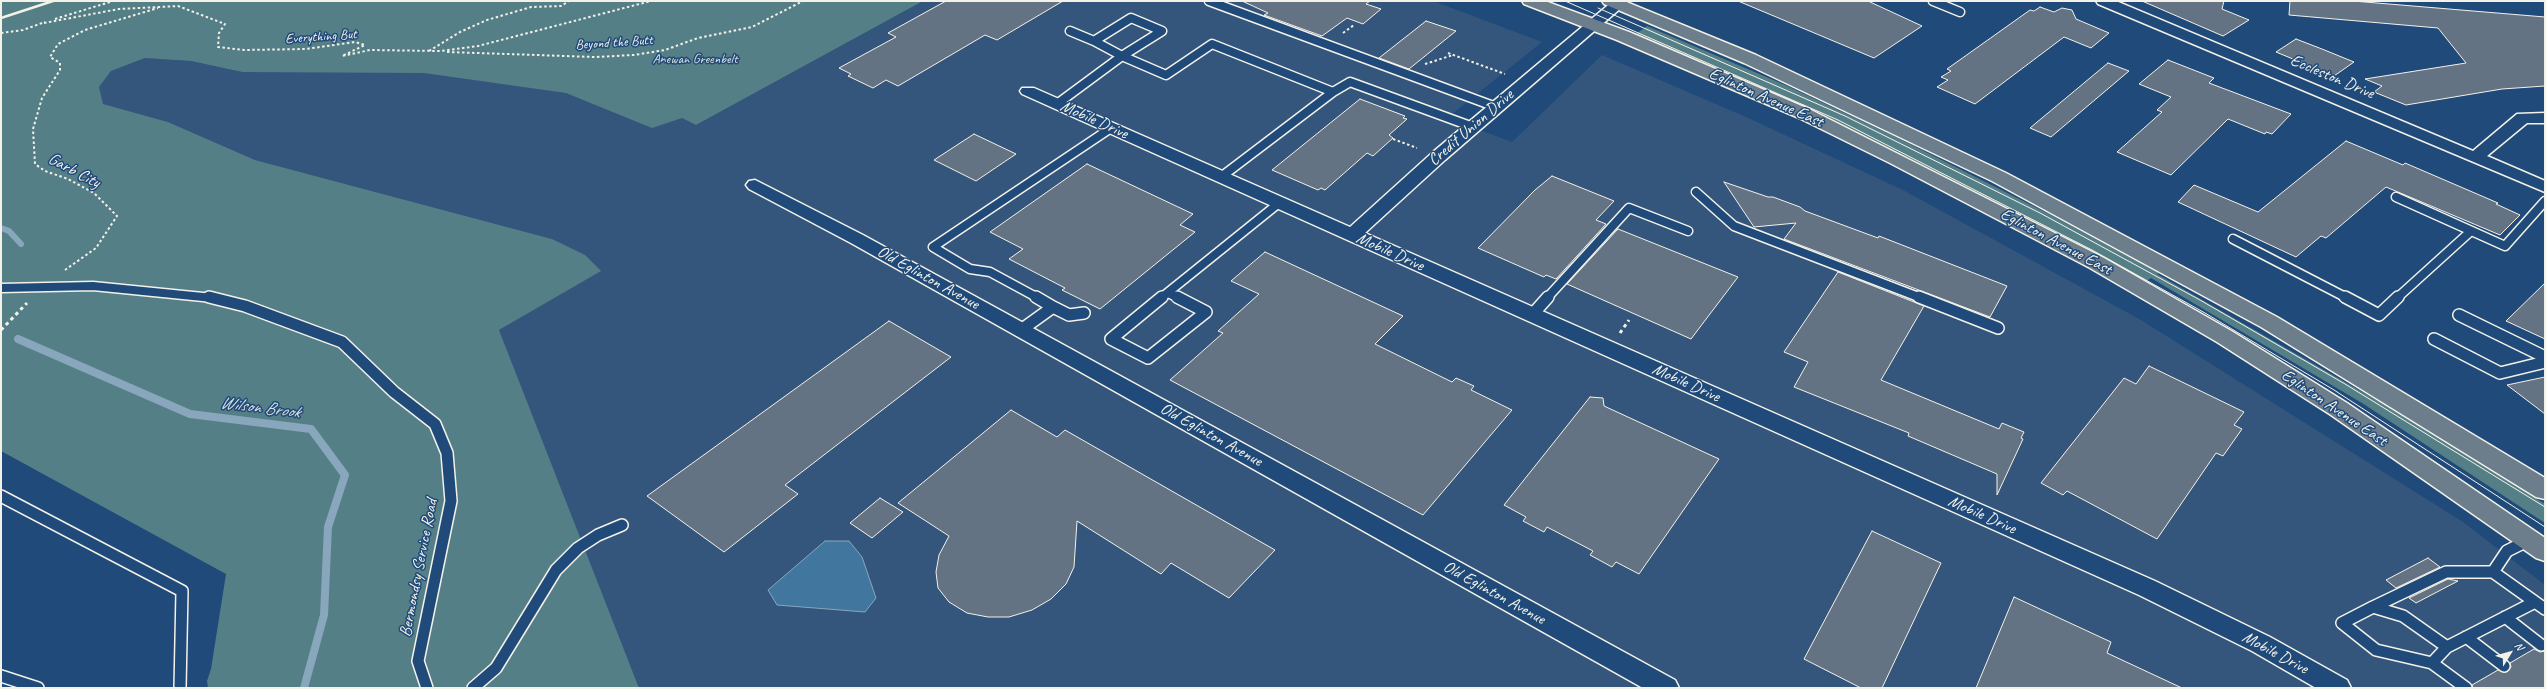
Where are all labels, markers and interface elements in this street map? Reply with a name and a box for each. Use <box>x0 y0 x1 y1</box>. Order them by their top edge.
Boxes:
street label: Everything But <box>285 26 357 48</box>
street label: Beyond the Butt <box>575 32 653 54</box>
street label: Eccleston Drive <box>2287 50 2377 104</box>
park label: Anewan Greenbelt <box>652 51 738 67</box>
street label: Eglinton Avenue East <box>1706 64 1826 132</box>
street label: Credit Union Drive <box>1424 85 1518 171</box>
street label: Mobile Drive <box>1057 96 1131 144</box>
street label: Garb City <box>45 149 103 193</box>
street label: Eglinton Avenue East <box>1997 204 2115 280</box>
street label: Mobile Drive <box>1353 228 1427 276</box>
street label: Old Eglinton Avenue <box>873 242 983 314</box>
street label: Mobile Drive <box>1649 359 1723 407</box>
street label: Eglinton Avenue East <box>2277 365 2391 451</box>
water label: Wilson Brook <box>219 392 301 424</box>
street label: Old Eglinton Avenue <box>1156 399 1266 471</box>
street label: Mobile Drive <box>1945 491 2019 539</box>
street label: Bermondsy Service Road <box>396 497 442 639</box>
street label: Old Eglinton Avenue <box>1439 557 1549 629</box>
street label: Mobile Drive <box>2238 627 2312 679</box>
north arrow <box>2490 633 2530 673</box>
text: N <box>2512 639 2527 653</box>

